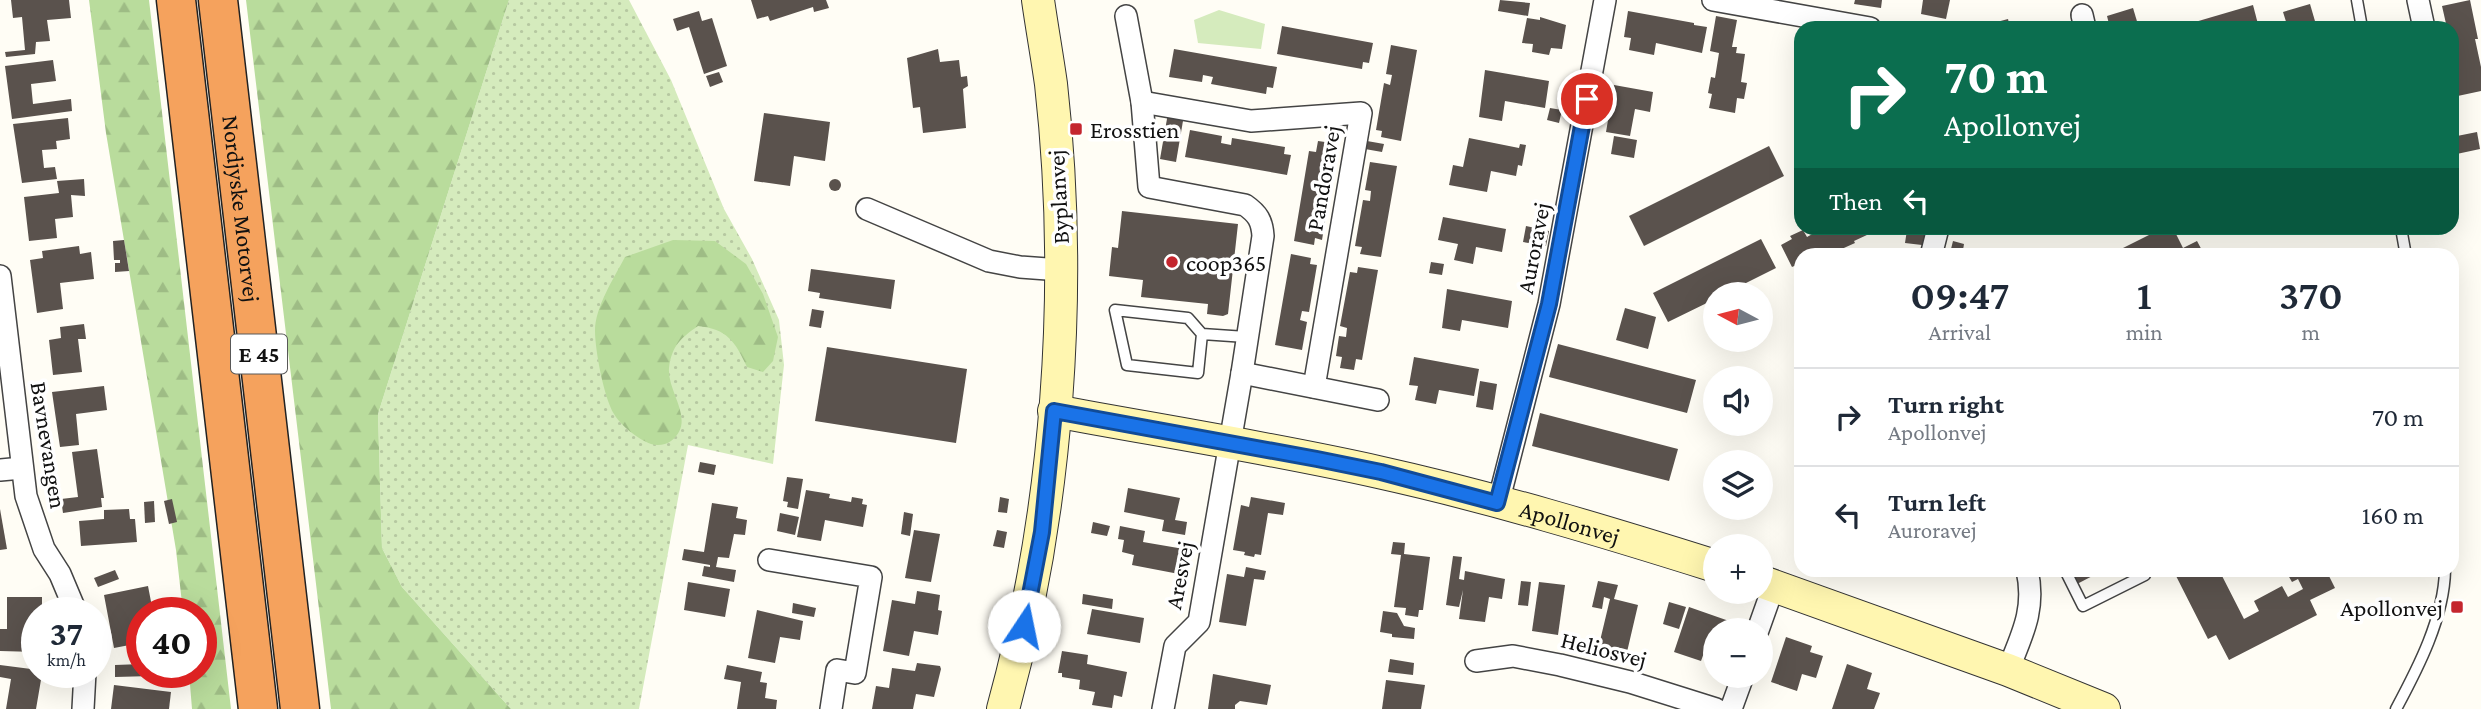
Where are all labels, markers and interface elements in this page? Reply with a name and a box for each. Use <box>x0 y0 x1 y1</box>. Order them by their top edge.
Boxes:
icon: right <box>1829 49 1920 140</box>
text: 70 m <box>1944 49 2048 104</box>
pin <box>1557 69 1617 129</box>
icon: arrive <box>1568 80 1606 118</box>
text: Apollonvej <box>1944 107 2081 143</box>
street label: Nordjyske Motorvej <box>218 114 266 304</box>
place label: Erosstien <box>1090 116 1180 143</box>
marker: Erosstien <box>1068 121 1084 137</box>
street label: Pandoravej <box>1300 123 1346 233</box>
street label: Byplanvej <box>1042 149 1074 245</box>
icon: left <box>1897 182 1935 220</box>
text: Then <box>1829 187 1883 216</box>
street label: Auroravej <box>1511 200 1555 296</box>
place label: coop365 <box>1186 249 1266 276</box>
marker: coop365 <box>1164 254 1180 270</box>
text: 09:47 <box>1910 271 2009 318</box>
text: 1 <box>2137 271 2152 318</box>
text: 370 <box>2279 271 2343 318</box>
north arrow <box>1703 282 1773 352</box>
map controls <box>1703 282 1773 688</box>
text: Arrival <box>1929 319 1991 345</box>
text: min <box>2126 319 2163 345</box>
text: m <box>2302 319 2320 345</box>
road number: E 45 <box>231 334 287 374</box>
button: sound <box>1703 366 1773 436</box>
street label: Bavnevangen <box>26 379 72 511</box>
text: Turn right <box>1888 390 2004 419</box>
icon: right <box>1829 398 1867 436</box>
text: 70 m <box>2372 403 2424 432</box>
text: Apollonvej <box>1888 419 1987 445</box>
button: layers <box>1703 450 1773 520</box>
text: Turn left <box>1888 488 1986 517</box>
street label: Apollonvej <box>1517 495 1623 549</box>
icon: left <box>1829 496 1867 534</box>
text: 160 m <box>2362 501 2424 530</box>
text: Auroravej <box>1888 517 1977 543</box>
button: + <box>1703 534 1773 604</box>
street label: Aresvej <box>1159 539 1199 611</box>
position arrow <box>987 589 1061 663</box>
place label: Apollonvej <box>2340 594 2443 621</box>
speed limit sign: 40 <box>126 597 217 688</box>
marker: Apollonvej <box>2449 599 2465 615</box>
text: 37 <box>50 614 83 653</box>
button: − <box>1703 618 1773 688</box>
street label: Heliosvej <box>1558 625 1650 673</box>
text: km/h <box>47 650 86 670</box>

